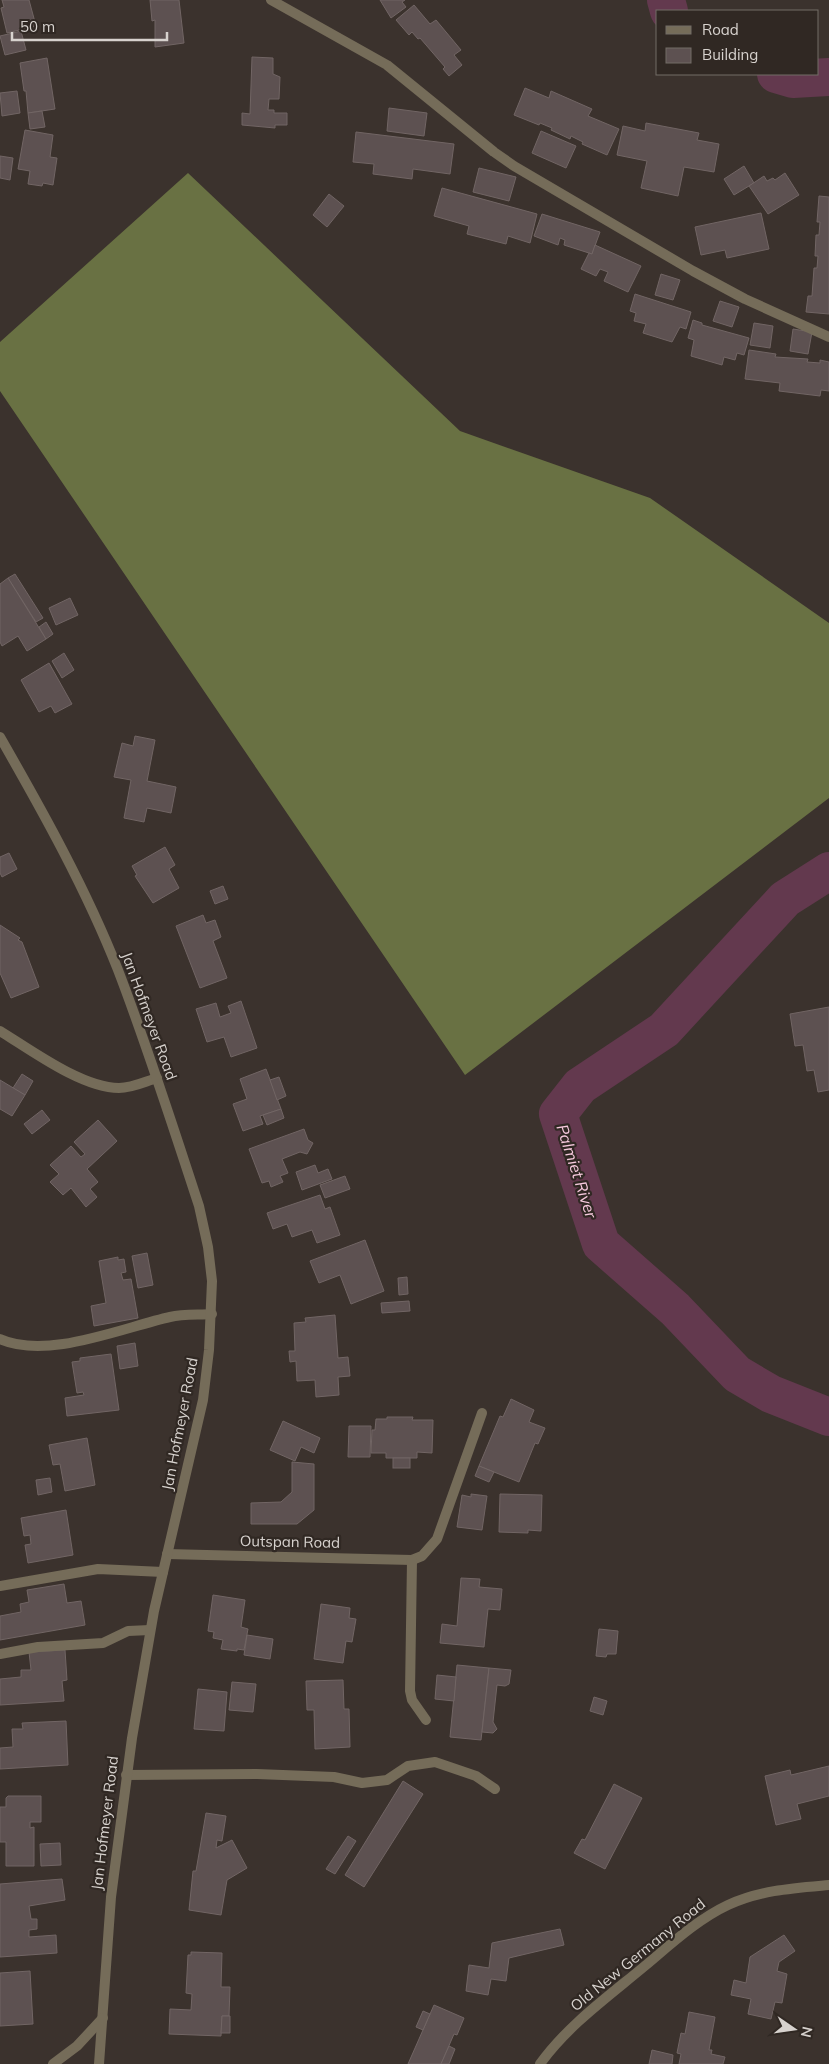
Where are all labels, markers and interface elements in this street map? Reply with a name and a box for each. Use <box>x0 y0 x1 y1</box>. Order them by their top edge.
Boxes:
scale bar <box>12 10 168 42</box>
legend <box>656 10 819 75</box>
text: 50 m <box>20 17 55 36</box>
text: Road <box>702 20 739 39</box>
text: Building <box>702 45 758 64</box>
street label: Jan Hofmeyer Road <box>117 949 181 1083</box>
water label: Palmiet River <box>552 1122 602 1222</box>
street label: Jan Hofmeyer Road <box>157 1356 202 1492</box>
street label: Outspan Road <box>240 1531 340 1552</box>
street label: Jan Hofmeyer Road <box>87 1755 122 1891</box>
street label: Old New Germany Road <box>566 1894 709 2015</box>
north arrow <box>769 2004 819 2054</box>
text: N <box>797 2025 817 2039</box>

